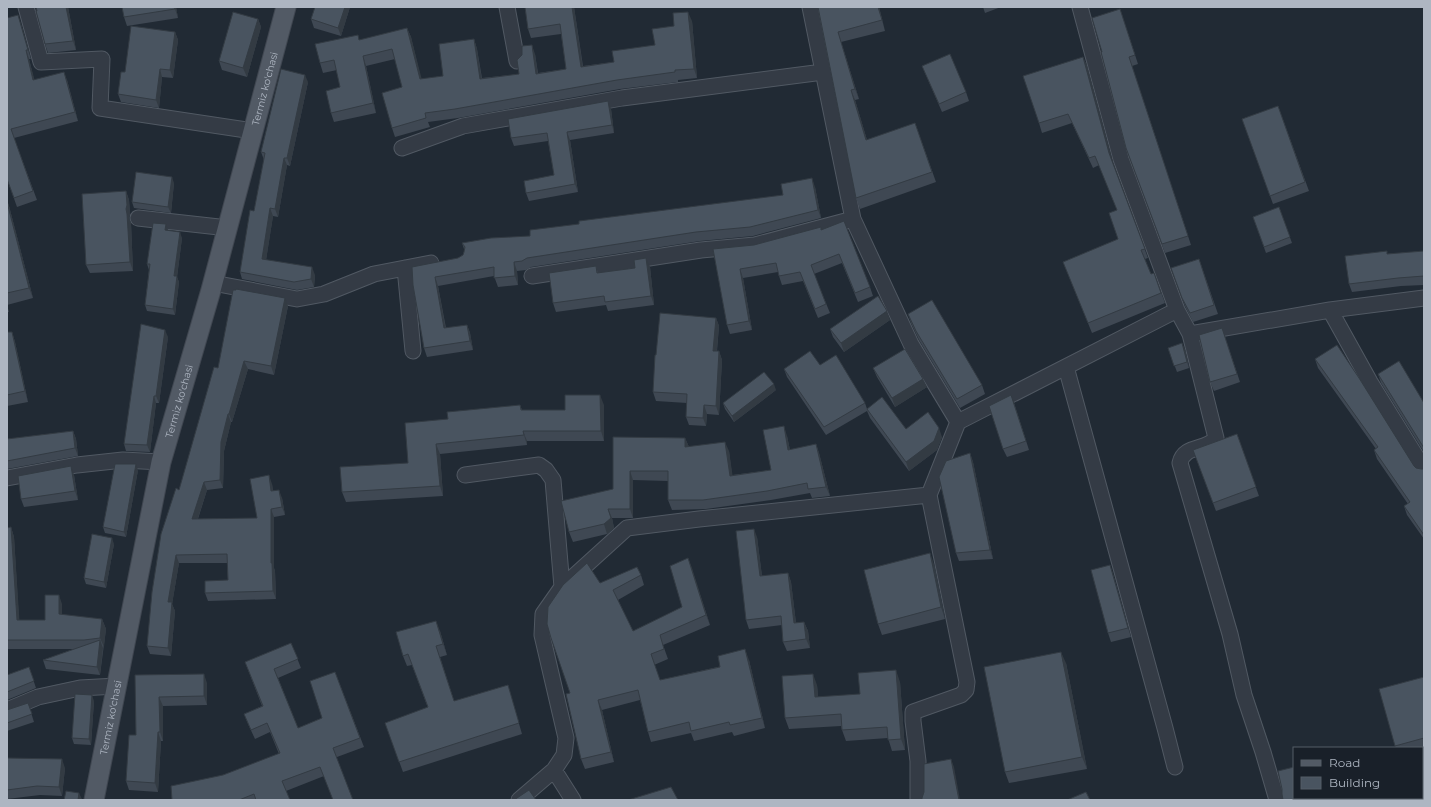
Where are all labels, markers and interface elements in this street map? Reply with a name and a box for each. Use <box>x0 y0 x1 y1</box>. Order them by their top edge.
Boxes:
street label: Termiz ko'chasi <box>248 50 280 127</box>
street label: Termiz ko'chasi <box>162 363 196 439</box>
street label: Termiz ko'chasi <box>97 679 124 756</box>
legend <box>1293 747 1423 799</box>
text: Road <box>1329 755 1360 770</box>
text: Building <box>1329 775 1380 790</box>

